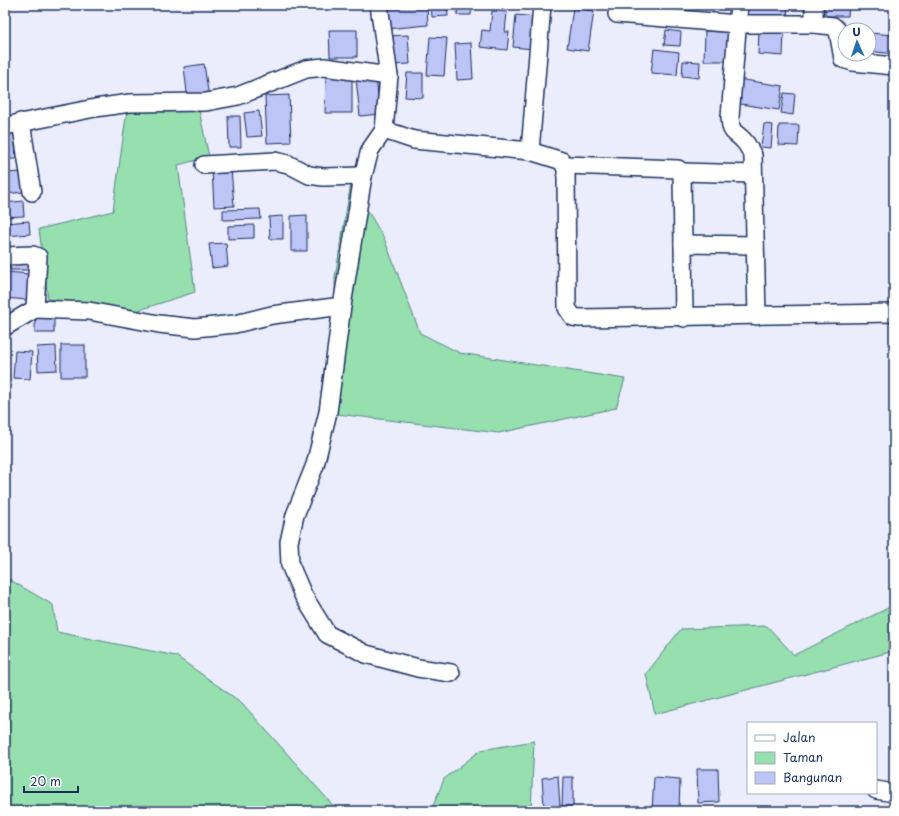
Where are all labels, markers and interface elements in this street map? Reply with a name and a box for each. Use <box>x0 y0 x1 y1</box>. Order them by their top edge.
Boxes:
north arrow <box>837 22 877 62</box>
text: U <box>852 23 861 40</box>
legend <box>747 722 877 794</box>
text: Jalan <box>783 728 816 746</box>
text: Taman <box>783 748 823 766</box>
scale bar <box>24 768 78 794</box>
text: Bangunan <box>783 768 842 786</box>
text: 20 m <box>30 772 61 790</box>

